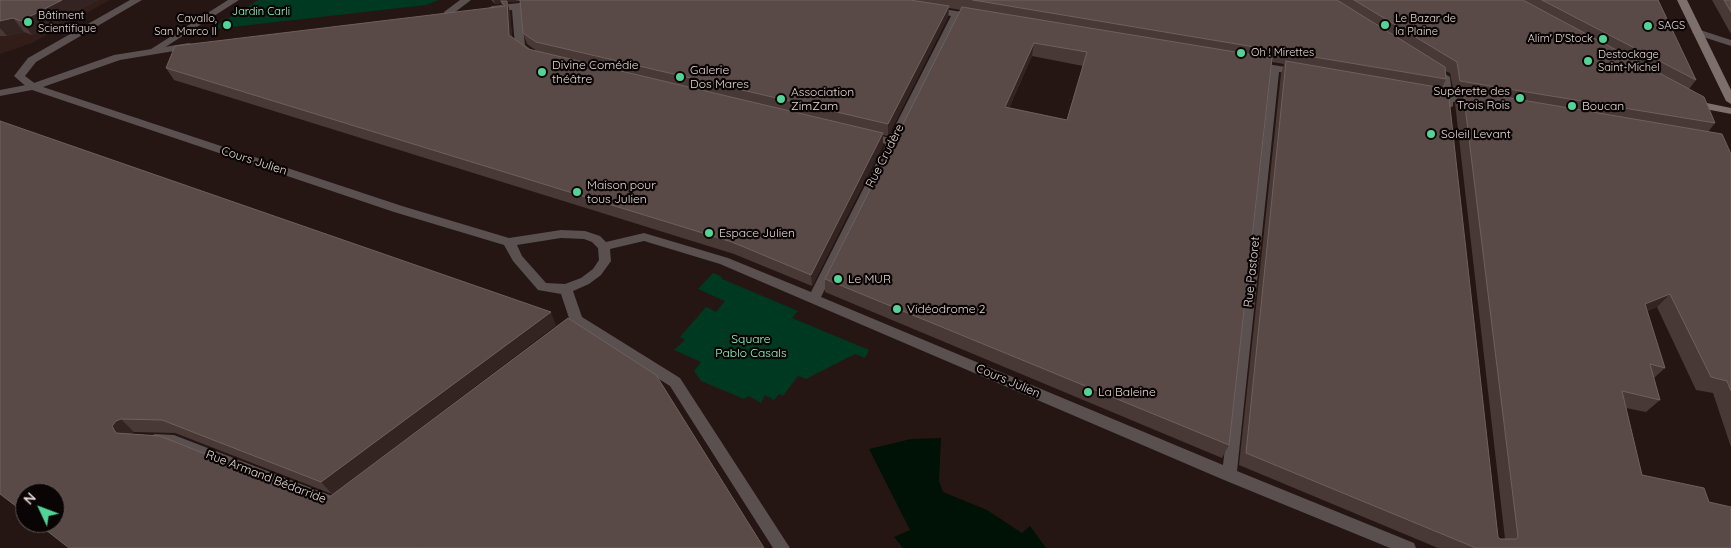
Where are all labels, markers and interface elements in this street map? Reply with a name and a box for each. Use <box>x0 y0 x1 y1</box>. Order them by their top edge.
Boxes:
park label: Jardin Carli <box>232 5 290 19</box>
place label: Bâtiment Scientifique <box>38 9 96 35</box>
place label: Cavallo, San Marco II <box>154 12 217 38</box>
place label: Le Bazar de la Plaine <box>1395 12 1456 38</box>
marker: Bâtiment Scientifique <box>22 16 34 28</box>
marker: Cavallo, San Marco II <box>221 19 233 31</box>
marker: Le Bazar de la Plaine <box>1379 19 1391 31</box>
place label: SAGS <box>1658 19 1685 33</box>
marker: SAGS <box>1642 20 1654 32</box>
place label: Alim' D'Stock <box>1528 32 1593 46</box>
marker: Alim' D'Stock <box>1597 33 1609 45</box>
place label: Oh ! Mirettes <box>1251 46 1314 60</box>
marker: Oh ! Mirettes <box>1235 47 1247 59</box>
place label: Destockage Saint-Michel <box>1598 48 1660 74</box>
marker: Destockage Saint-Michel <box>1582 55 1594 67</box>
place label: Divine Comédie théâtre <box>552 58 639 86</box>
place label: Galerie Dos Mares <box>690 63 749 91</box>
marker: Divine Comédie théâtre <box>536 66 548 78</box>
marker: Galerie Dos Mares <box>674 71 686 83</box>
place label: Supérette des Trois Rois <box>1433 84 1510 112</box>
place label: Association ZimZam <box>791 85 854 113</box>
marker: Supérette des Trois Rois <box>1514 92 1526 104</box>
marker: Association ZimZam <box>775 93 787 105</box>
place label: Boucan <box>1582 99 1624 113</box>
marker: Boucan <box>1566 100 1578 112</box>
street label: Rue Crudère <box>863 122 907 190</box>
place label: Soleil Levant <box>1441 127 1511 141</box>
marker: Soleil Levant <box>1425 128 1437 140</box>
street label: Cours Julien <box>219 144 289 178</box>
place label: Maison pour tous Julien <box>587 178 656 206</box>
marker: Maison pour tous Julien <box>571 186 583 198</box>
place label: Espace Julien <box>719 226 795 240</box>
marker: Espace Julien <box>703 227 715 239</box>
street label: Rue Pastoret <box>1241 236 1263 308</box>
place label: Le MUR <box>848 272 891 286</box>
marker: Le MUR <box>832 273 844 285</box>
place label: Vidéodrome 2 <box>907 302 985 316</box>
marker: Vidéodrome 2 <box>891 303 903 315</box>
park label: Square Pablo Casals <box>715 332 787 360</box>
street label: Cours Julien <box>974 361 1042 401</box>
place label: La Baleine <box>1098 385 1156 399</box>
marker: La Baleine <box>1082 386 1094 398</box>
street label: Rue Armand Bédarride <box>204 447 328 507</box>
north arrow <box>15 483 65 533</box>
text: N <box>20 489 40 508</box>

